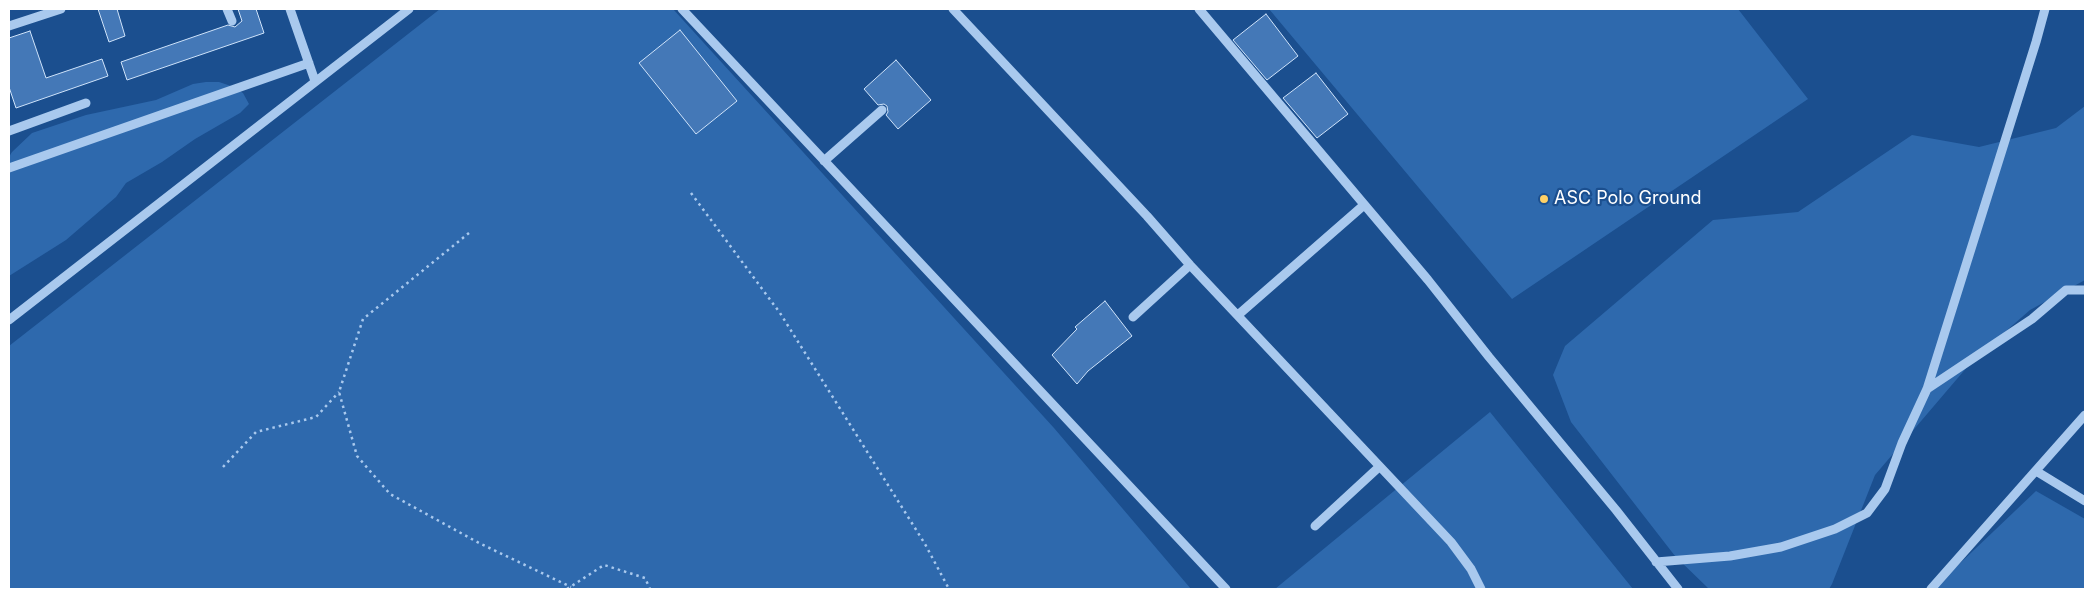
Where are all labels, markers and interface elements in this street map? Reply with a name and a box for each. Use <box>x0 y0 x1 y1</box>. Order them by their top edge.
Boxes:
place label: ASC Polo Ground <box>1554 188 1702 210</box>
marker: ASC Polo Ground <box>1538 193 1550 205</box>

